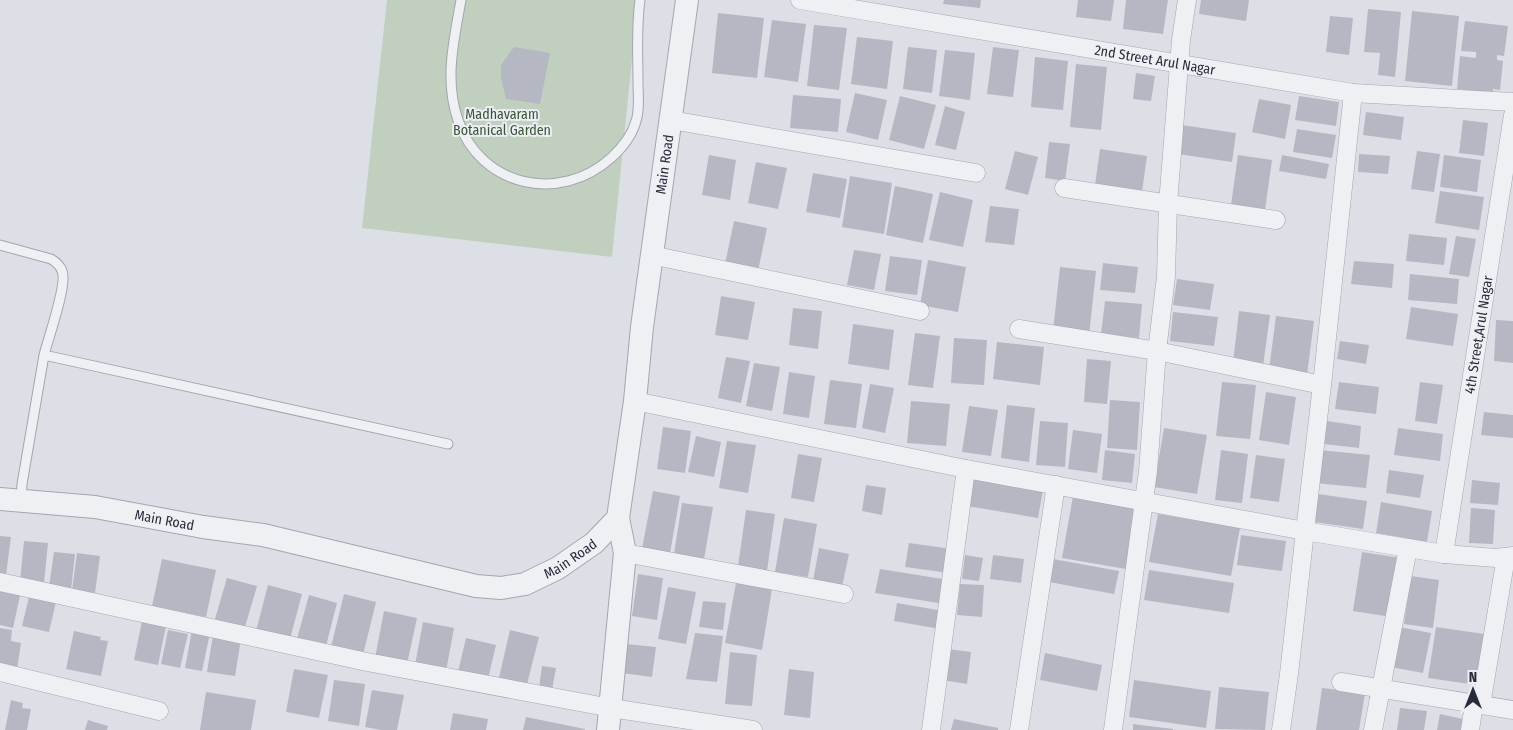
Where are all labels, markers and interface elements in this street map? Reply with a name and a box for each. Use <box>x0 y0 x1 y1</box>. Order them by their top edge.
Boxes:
street label: 2nd Street Arul Nagar <box>1093 42 1217 79</box>
park label: Madhavaram Botanical Garden <box>453 106 551 139</box>
street label: Main Road <box>652 134 677 195</box>
street label: 4th Street,Arul Nagar <box>1461 274 1497 395</box>
street label: Main Road <box>133 507 195 534</box>
street label: Main Road <box>541 536 600 583</box>
north arrow <box>1448 665 1498 715</box>
text: N <box>1469 669 1477 686</box>

